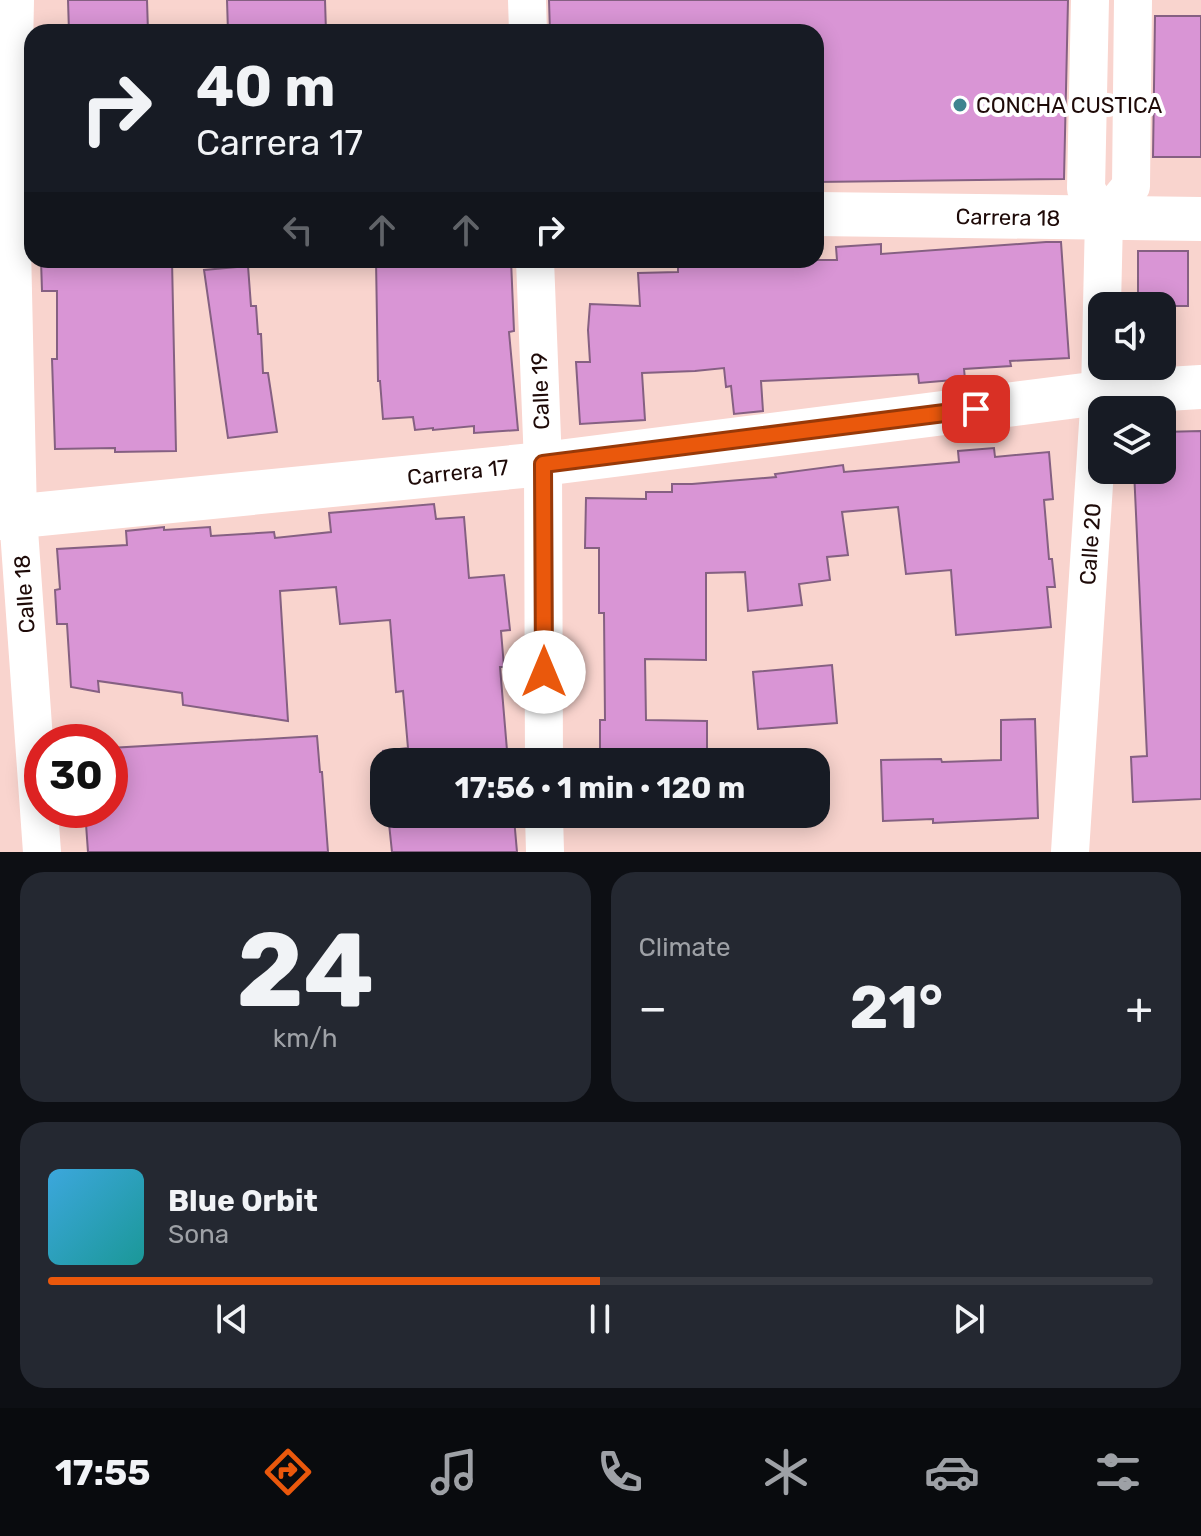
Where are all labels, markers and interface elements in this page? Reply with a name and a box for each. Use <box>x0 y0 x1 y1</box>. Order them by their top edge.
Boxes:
text: 40 m <box>196 54 336 120</box>
icon: right <box>64 56 168 160</box>
place label: CONCHA CUSTICA <box>976 92 1163 119</box>
marker: CONCHA CUSTICA <box>951 96 969 114</box>
text: Carrera 17 <box>196 121 363 164</box>
street label: Carrera 18 <box>955 203 1061 232</box>
icon: left <box>276 208 320 252</box>
icon: ahead <box>360 208 404 252</box>
icon: ahead <box>444 208 488 252</box>
icon: right <box>528 208 572 252</box>
map controls <box>1088 292 1176 484</box>
button: sound <box>1088 292 1176 380</box>
street label: Calle 19 <box>526 352 555 430</box>
pin <box>942 375 1010 443</box>
icon: arrive <box>954 387 998 431</box>
button: layers <box>1088 396 1176 484</box>
street label: Carrera 17 <box>406 454 510 491</box>
street label: Calle 20 <box>1074 502 1107 586</box>
street label: Calle 18 <box>8 554 41 634</box>
position arrow <box>502 630 586 714</box>
speed limit sign: 30 <box>24 724 128 828</box>
text: 17:56 · 1 min · 120 m <box>455 770 745 806</box>
text: 24 <box>236 909 374 1032</box>
text: Climate <box>639 932 731 963</box>
text: 21° <box>850 972 943 1043</box>
text: − <box>639 982 667 1034</box>
text: + <box>1126 982 1153 1034</box>
text: km/h <box>273 1023 338 1054</box>
text: Blue Orbit <box>168 1183 318 1219</box>
text: Sona <box>168 1219 229 1250</box>
icon: previous <box>210 1297 254 1341</box>
icon: pause <box>578 1297 622 1341</box>
icon: next <box>947 1297 991 1341</box>
icon: directions <box>260 1444 316 1500</box>
icon: music <box>426 1444 482 1500</box>
icon: phone <box>592 1444 648 1500</box>
icon: climate <box>758 1444 814 1500</box>
icon: car <box>924 1444 980 1500</box>
icon: filters <box>1090 1444 1146 1500</box>
text: 17:55 <box>55 1451 151 1494</box>

